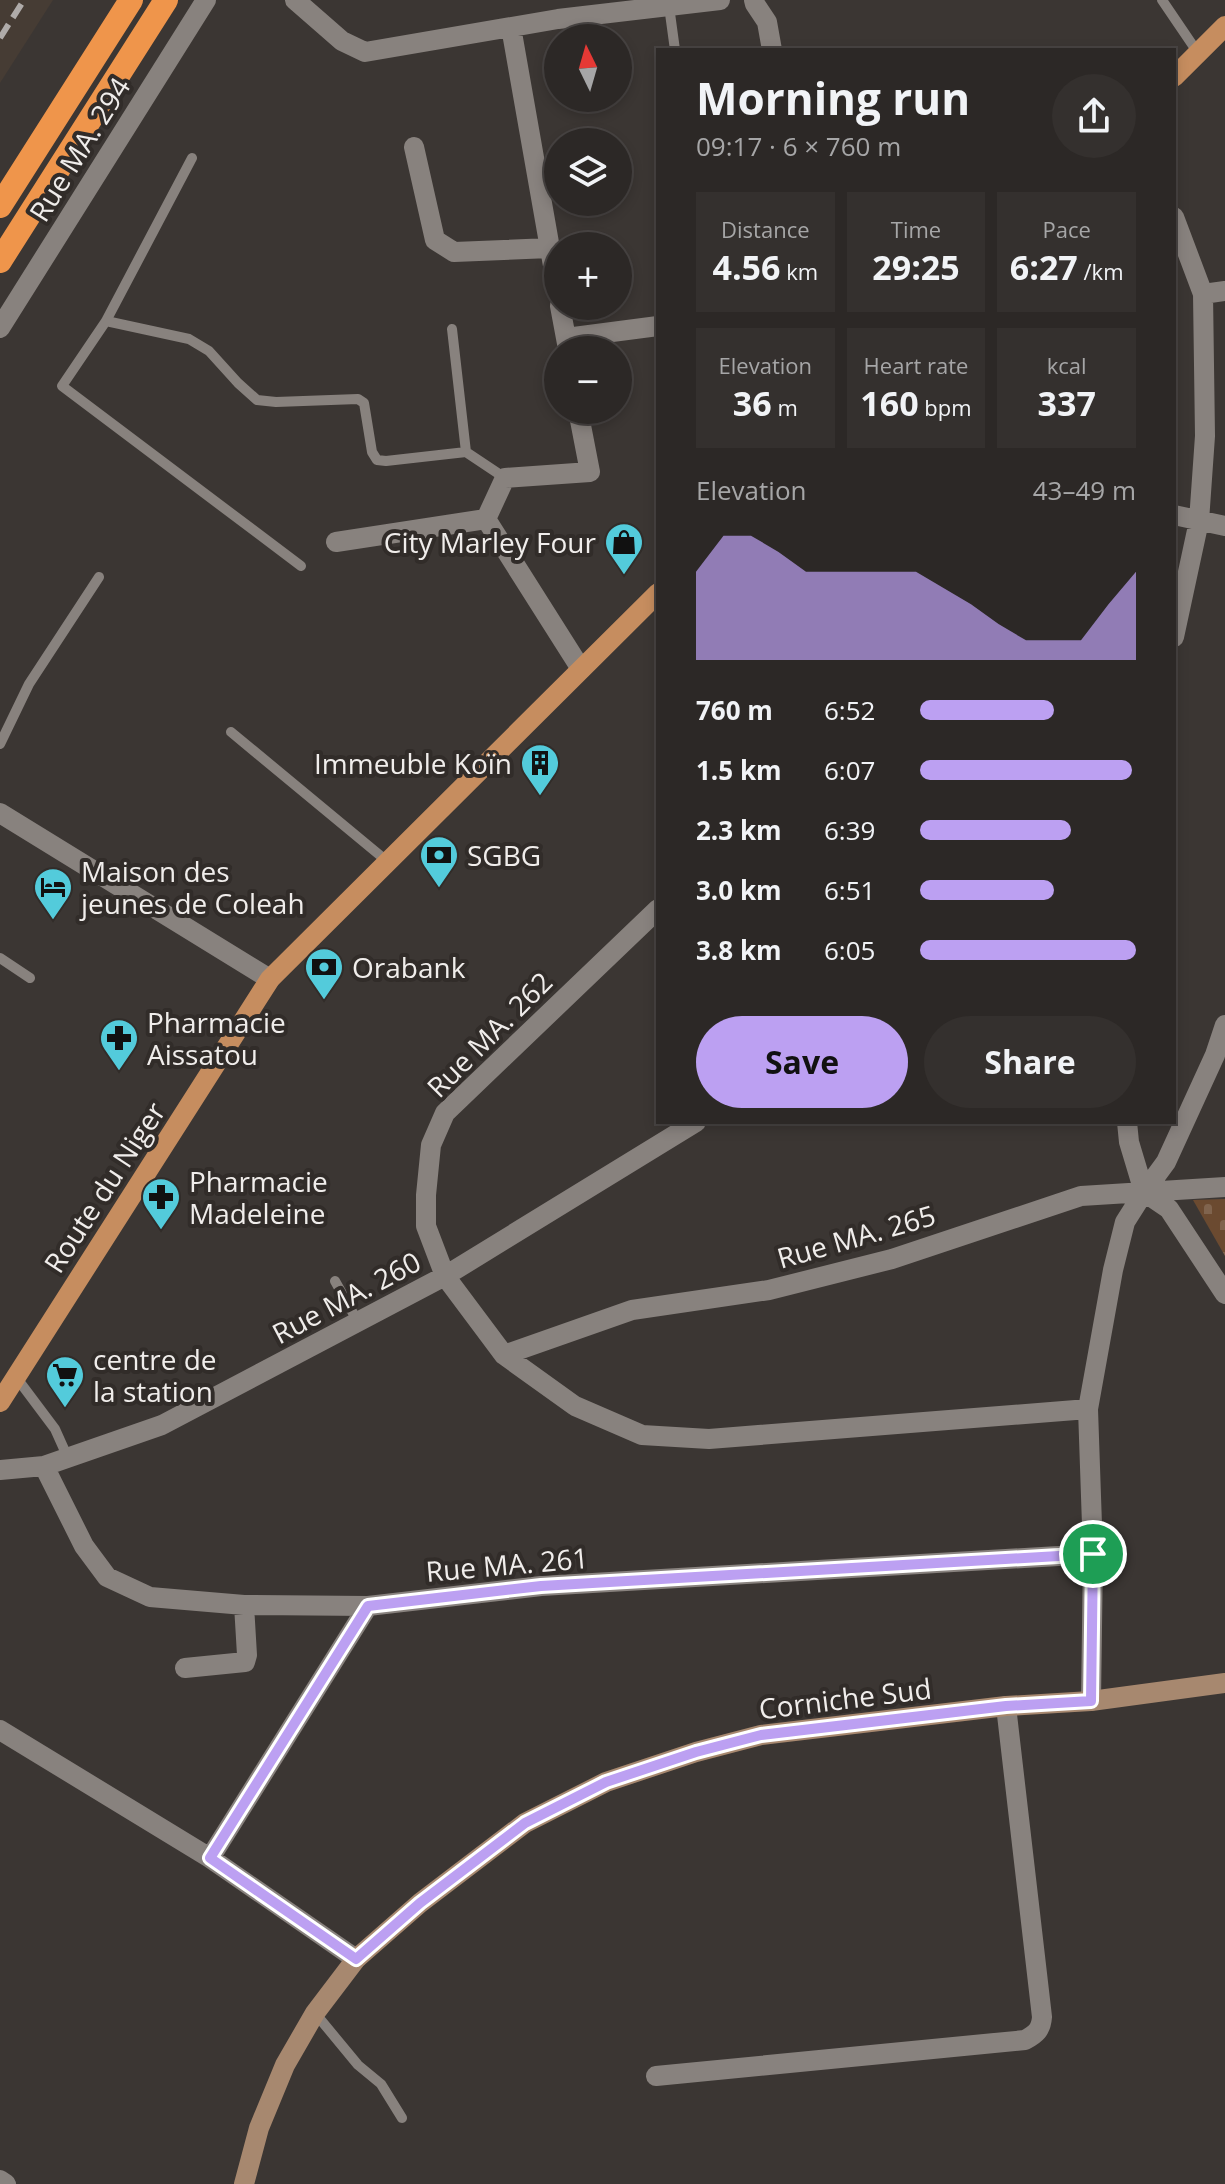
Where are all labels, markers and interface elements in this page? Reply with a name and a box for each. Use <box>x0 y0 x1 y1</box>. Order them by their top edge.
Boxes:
north arrow <box>544 24 632 112</box>
map controls <box>544 24 632 424</box>
text: Morning run <box>696 68 970 128</box>
street label: Rue MA. 294 <box>20 70 138 228</box>
button: share <box>1052 74 1136 158</box>
button: layers <box>544 128 632 216</box>
text: 09:17 · 6 × 760 m <box>696 128 901 164</box>
text: Distance <box>721 214 810 244</box>
text: Time <box>891 214 941 244</box>
text: Pace <box>1042 214 1091 244</box>
button: + <box>544 232 632 320</box>
text: 4.56 <box>712 244 781 290</box>
text: 29:25 <box>872 244 960 290</box>
text: 6:27 <box>1010 244 1078 290</box>
text: km <box>781 256 818 286</box>
text: /km <box>1078 256 1124 286</box>
button: − <box>544 336 632 424</box>
text: Elevation <box>719 350 812 380</box>
text: Heart rate <box>864 350 968 380</box>
text: kcal <box>1047 350 1087 380</box>
text: 36 <box>733 380 772 426</box>
text: 160 <box>860 380 919 426</box>
text: 337 <box>1038 380 1096 426</box>
text: m <box>772 392 798 422</box>
text: bpm <box>919 392 972 422</box>
text: Elevation <box>696 472 806 508</box>
text: 43–49 m <box>1033 472 1136 508</box>
shop icon: City Marley Four <box>603 521 645 576</box>
place label: City Marley Four <box>384 523 597 561</box>
text: 760 m <box>696 692 773 728</box>
text: 6:52 <box>824 692 875 728</box>
building icon: Immeuble Koïn <box>519 742 561 797</box>
place label: Immeuble Koïn <box>314 744 512 782</box>
text: 1.5 km <box>696 752 782 788</box>
text: 6:07 <box>824 752 875 788</box>
text: 2.3 km <box>696 812 782 848</box>
text: 6:39 <box>824 812 875 848</box>
bank icon: SGBG <box>418 834 460 889</box>
place label: SGBG <box>467 836 541 874</box>
place label: Maison des jeunes de Coleah <box>79 852 305 922</box>
hotel icon: Maison des jeunes de Coleah <box>32 866 74 921</box>
text: 3.0 km <box>696 872 782 908</box>
text: 6:51 <box>824 872 875 908</box>
text: 3.8 km <box>696 932 782 968</box>
text: 6:05 <box>824 932 875 968</box>
bank icon: Orabank <box>303 946 345 1001</box>
place label: Orabank <box>352 948 466 986</box>
street label: Rue MA. 262 <box>418 963 560 1105</box>
place label: Pharmacie Aissatou <box>147 1003 286 1073</box>
button: Save <box>696 1016 908 1108</box>
button: Share <box>924 1016 1136 1108</box>
pharmacy icon: Pharmacie Aissatou <box>98 1017 140 1072</box>
street label: Route du Niger <box>35 1094 174 1280</box>
place label: Pharmacie Madeleine <box>189 1162 328 1232</box>
pharmacy icon: Pharmacie Madeleine <box>140 1176 182 1231</box>
street label: Rue MA. 265 <box>772 1195 940 1277</box>
street label: Rue MA. 260 <box>265 1242 427 1352</box>
place label: centre de la station <box>93 1340 217 1410</box>
supermarket icon: centre de la station <box>44 1354 86 1409</box>
pin <box>1059 1520 1127 1588</box>
icon: arrive <box>1071 1532 1115 1576</box>
street label: Rue MA. 261 <box>424 1538 590 1590</box>
street label: Corniche Sud <box>757 1669 933 1727</box>

